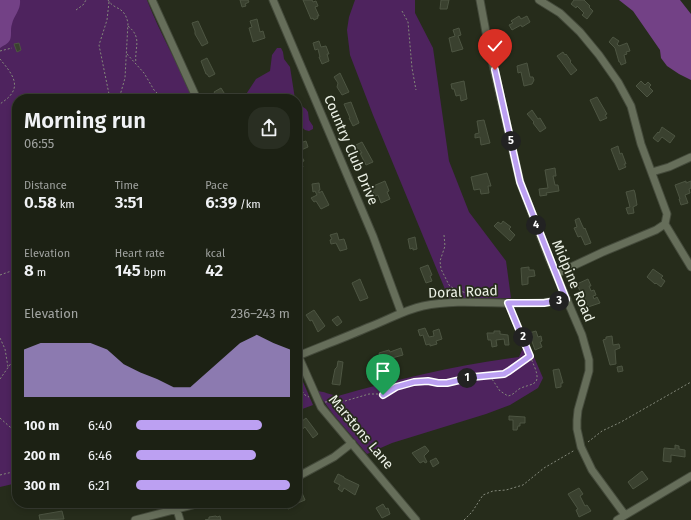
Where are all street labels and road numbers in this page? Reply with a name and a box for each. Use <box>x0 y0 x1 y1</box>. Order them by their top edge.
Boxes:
street label: Country Club Drive <box>320 92 382 208</box>
street label: Midpine Road <box>548 237 598 325</box>
street label: Doral Road <box>428 282 498 302</box>
street label: Marstons Lane <box>325 391 397 473</box>

